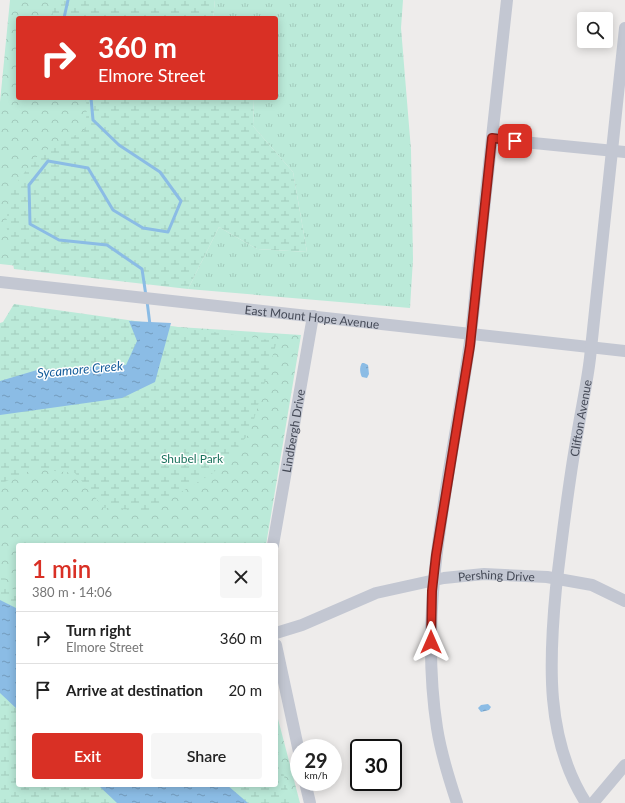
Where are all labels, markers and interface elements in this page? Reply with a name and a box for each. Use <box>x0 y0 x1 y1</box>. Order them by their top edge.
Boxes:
map controls <box>577 12 613 48</box>
button: search <box>577 12 613 48</box>
text: 360 m <box>98 30 177 64</box>
icon: right <box>32 32 84 84</box>
text: Elmore Street <box>98 64 205 86</box>
pin <box>498 124 532 158</box>
icon: arrive <box>504 130 526 152</box>
street label: East Mount Hope Avenue <box>244 302 380 331</box>
water label: Sycamore Creek <box>36 357 124 381</box>
street label: Clifton Avenue <box>566 378 594 458</box>
street label: Lindbergh Drive <box>278 388 308 474</box>
park label: Shubel Park <box>161 451 224 466</box>
text: 1 min <box>32 554 91 583</box>
button: close <box>220 556 262 598</box>
street label: Pershing Drive <box>457 566 535 584</box>
text: 380 m · 14:06 <box>32 584 112 600</box>
text: Turn right <box>66 621 131 639</box>
position arrow <box>410 621 452 663</box>
icon: right <box>32 627 54 649</box>
text: 360 m <box>220 629 262 647</box>
text: Elmore Street <box>66 639 143 655</box>
icon: arrive <box>32 679 54 701</box>
text: Arrive at destination <box>66 681 203 699</box>
text: 20 m <box>228 681 262 699</box>
button: Exit <box>32 733 143 779</box>
button: Share <box>151 733 262 779</box>
speed limit sign: 30 <box>350 739 402 791</box>
text: 29 <box>304 748 328 772</box>
text: km/h <box>304 769 328 781</box>

